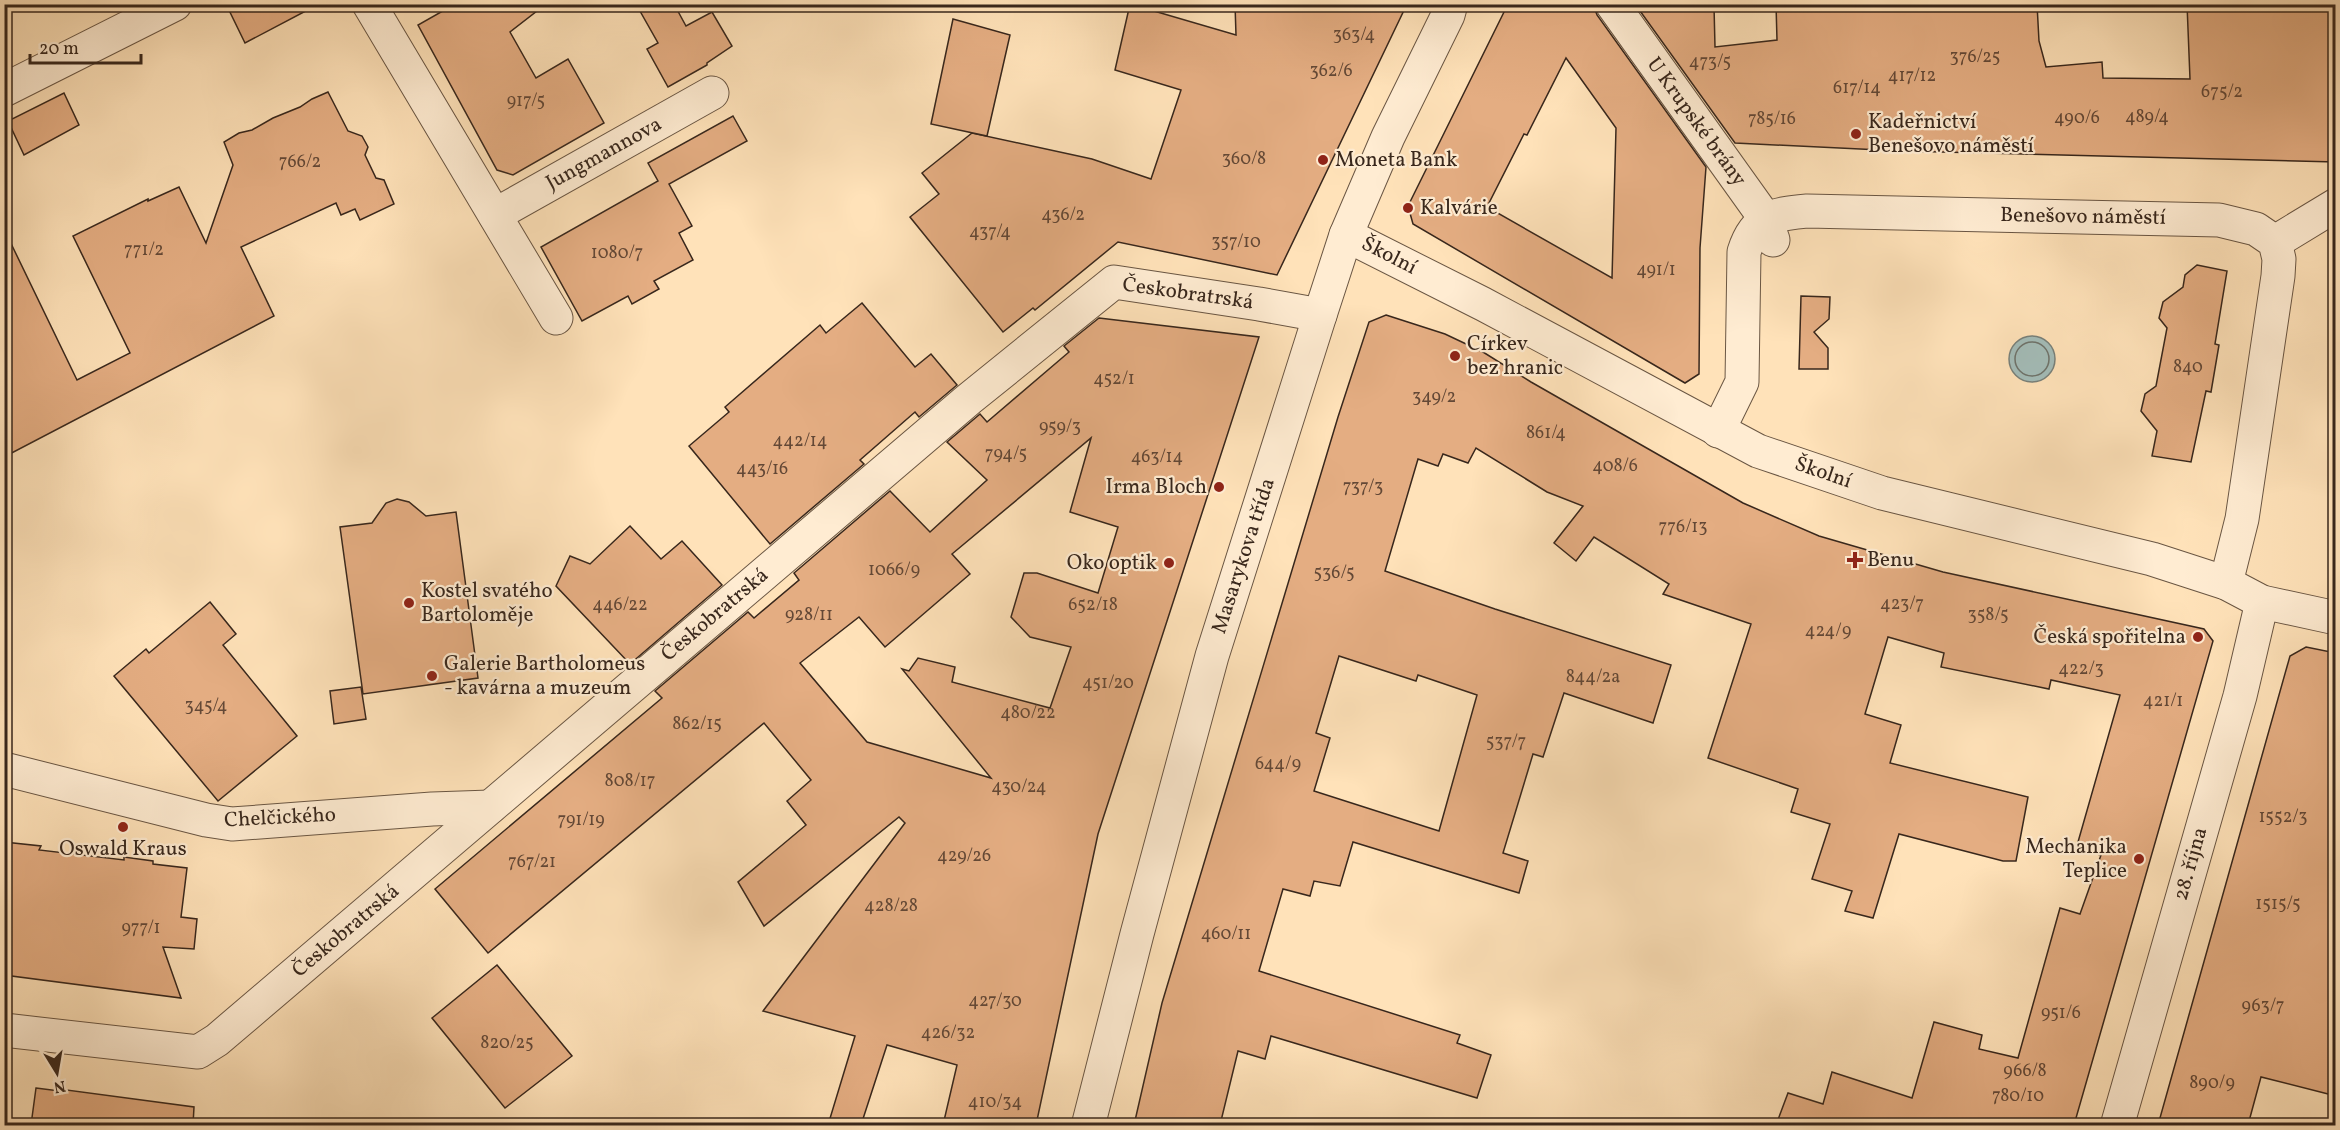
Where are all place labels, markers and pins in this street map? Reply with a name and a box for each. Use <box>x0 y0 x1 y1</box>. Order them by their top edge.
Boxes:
place label: Kadeřnictví Benešovo náměstí <box>1868 108 2035 161</box>
marker: Kadeřnictví Benešovo náměstí <box>1849 127 1863 141</box>
place label: Moneta Bank <box>1335 146 1458 175</box>
marker: Moneta Bank <box>1316 153 1330 167</box>
place label: Kalvárie <box>1420 194 1498 223</box>
marker: Kalvárie <box>1401 201 1415 215</box>
place label: Církev bez hranic <box>1467 330 1563 383</box>
marker: Církev bez hranic <box>1448 349 1462 363</box>
place label: Irma Bloch <box>1106 473 1207 502</box>
marker: Irma Bloch <box>1212 480 1226 494</box>
place label: Benu <box>1867 546 1914 575</box>
place label: Oko optik <box>1067 549 1158 578</box>
marker: Benu <box>1848 553 1862 567</box>
marker: Oko optik <box>1162 556 1176 570</box>
place label: Kostel svatého Bartoloměje <box>421 577 553 630</box>
marker: Kostel svatého Bartoloměje <box>402 596 416 610</box>
place label: Česká spořitelna <box>2034 623 2186 652</box>
marker: Česká spořitelna <box>2191 630 2205 644</box>
place label: Galerie Bartholomeus - kavárna a muzeum <box>444 650 645 703</box>
marker: Galerie Bartholomeus - kavárna a muzeum <box>425 669 439 683</box>
marker: Oswald Kraus <box>116 820 130 834</box>
place label: Mechanika Teplice <box>2025 833 2127 886</box>
place label: Oswald Kraus <box>59 835 187 864</box>
marker: Mechanika Teplice <box>2132 852 2146 866</box>

